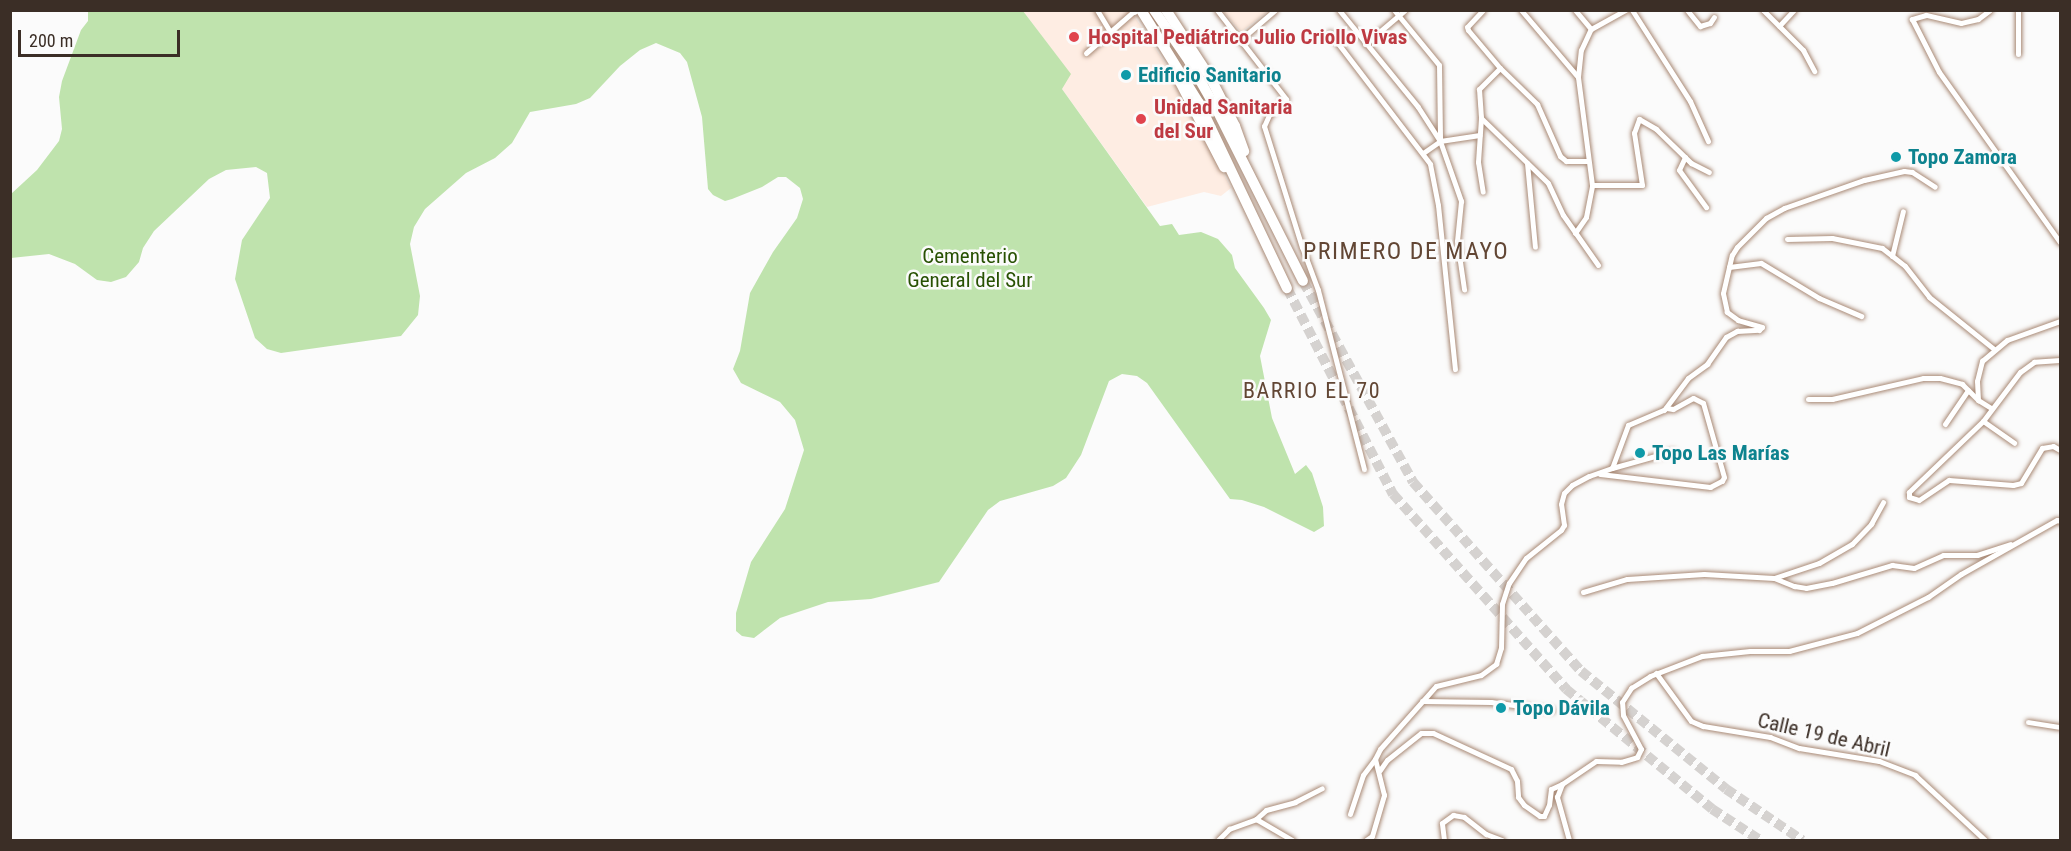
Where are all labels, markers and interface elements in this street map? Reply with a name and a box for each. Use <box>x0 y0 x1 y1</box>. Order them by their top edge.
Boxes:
scale bar <box>21 18 183 56</box>
place label: Hospital Pediátrico Julio Criollo Vivas <box>1088 24 1407 50</box>
marker: Hospital Pediátrico Julio Criollo Vivas <box>1065 28 1083 46</box>
text: 200 m <box>29 30 73 51</box>
place label: Edificio Sanitario <box>1138 62 1281 88</box>
marker: Edificio Sanitario <box>1119 68 1133 82</box>
place label: Unidad Sanitaria del Sur <box>1154 94 1292 144</box>
marker: Unidad Sanitaria del Sur <box>1132 110 1150 128</box>
place label: Topo Zamora <box>1908 144 2017 170</box>
marker: Topo Zamora <box>1889 150 1903 164</box>
district label: PRIMERO DE MAYO <box>1303 238 1509 266</box>
park label: Cementerio General del Sur <box>907 243 1033 293</box>
district label: BARRIO EL 70 <box>1243 378 1381 404</box>
place label: Topo Las Marías <box>1652 440 1789 466</box>
marker: Topo Las Marías <box>1633 446 1647 460</box>
place label: Topo Dávila <box>1513 695 1610 721</box>
marker: Topo Dávila <box>1494 701 1508 715</box>
street label: Calle 19 de Abril <box>1755 707 1893 763</box>

